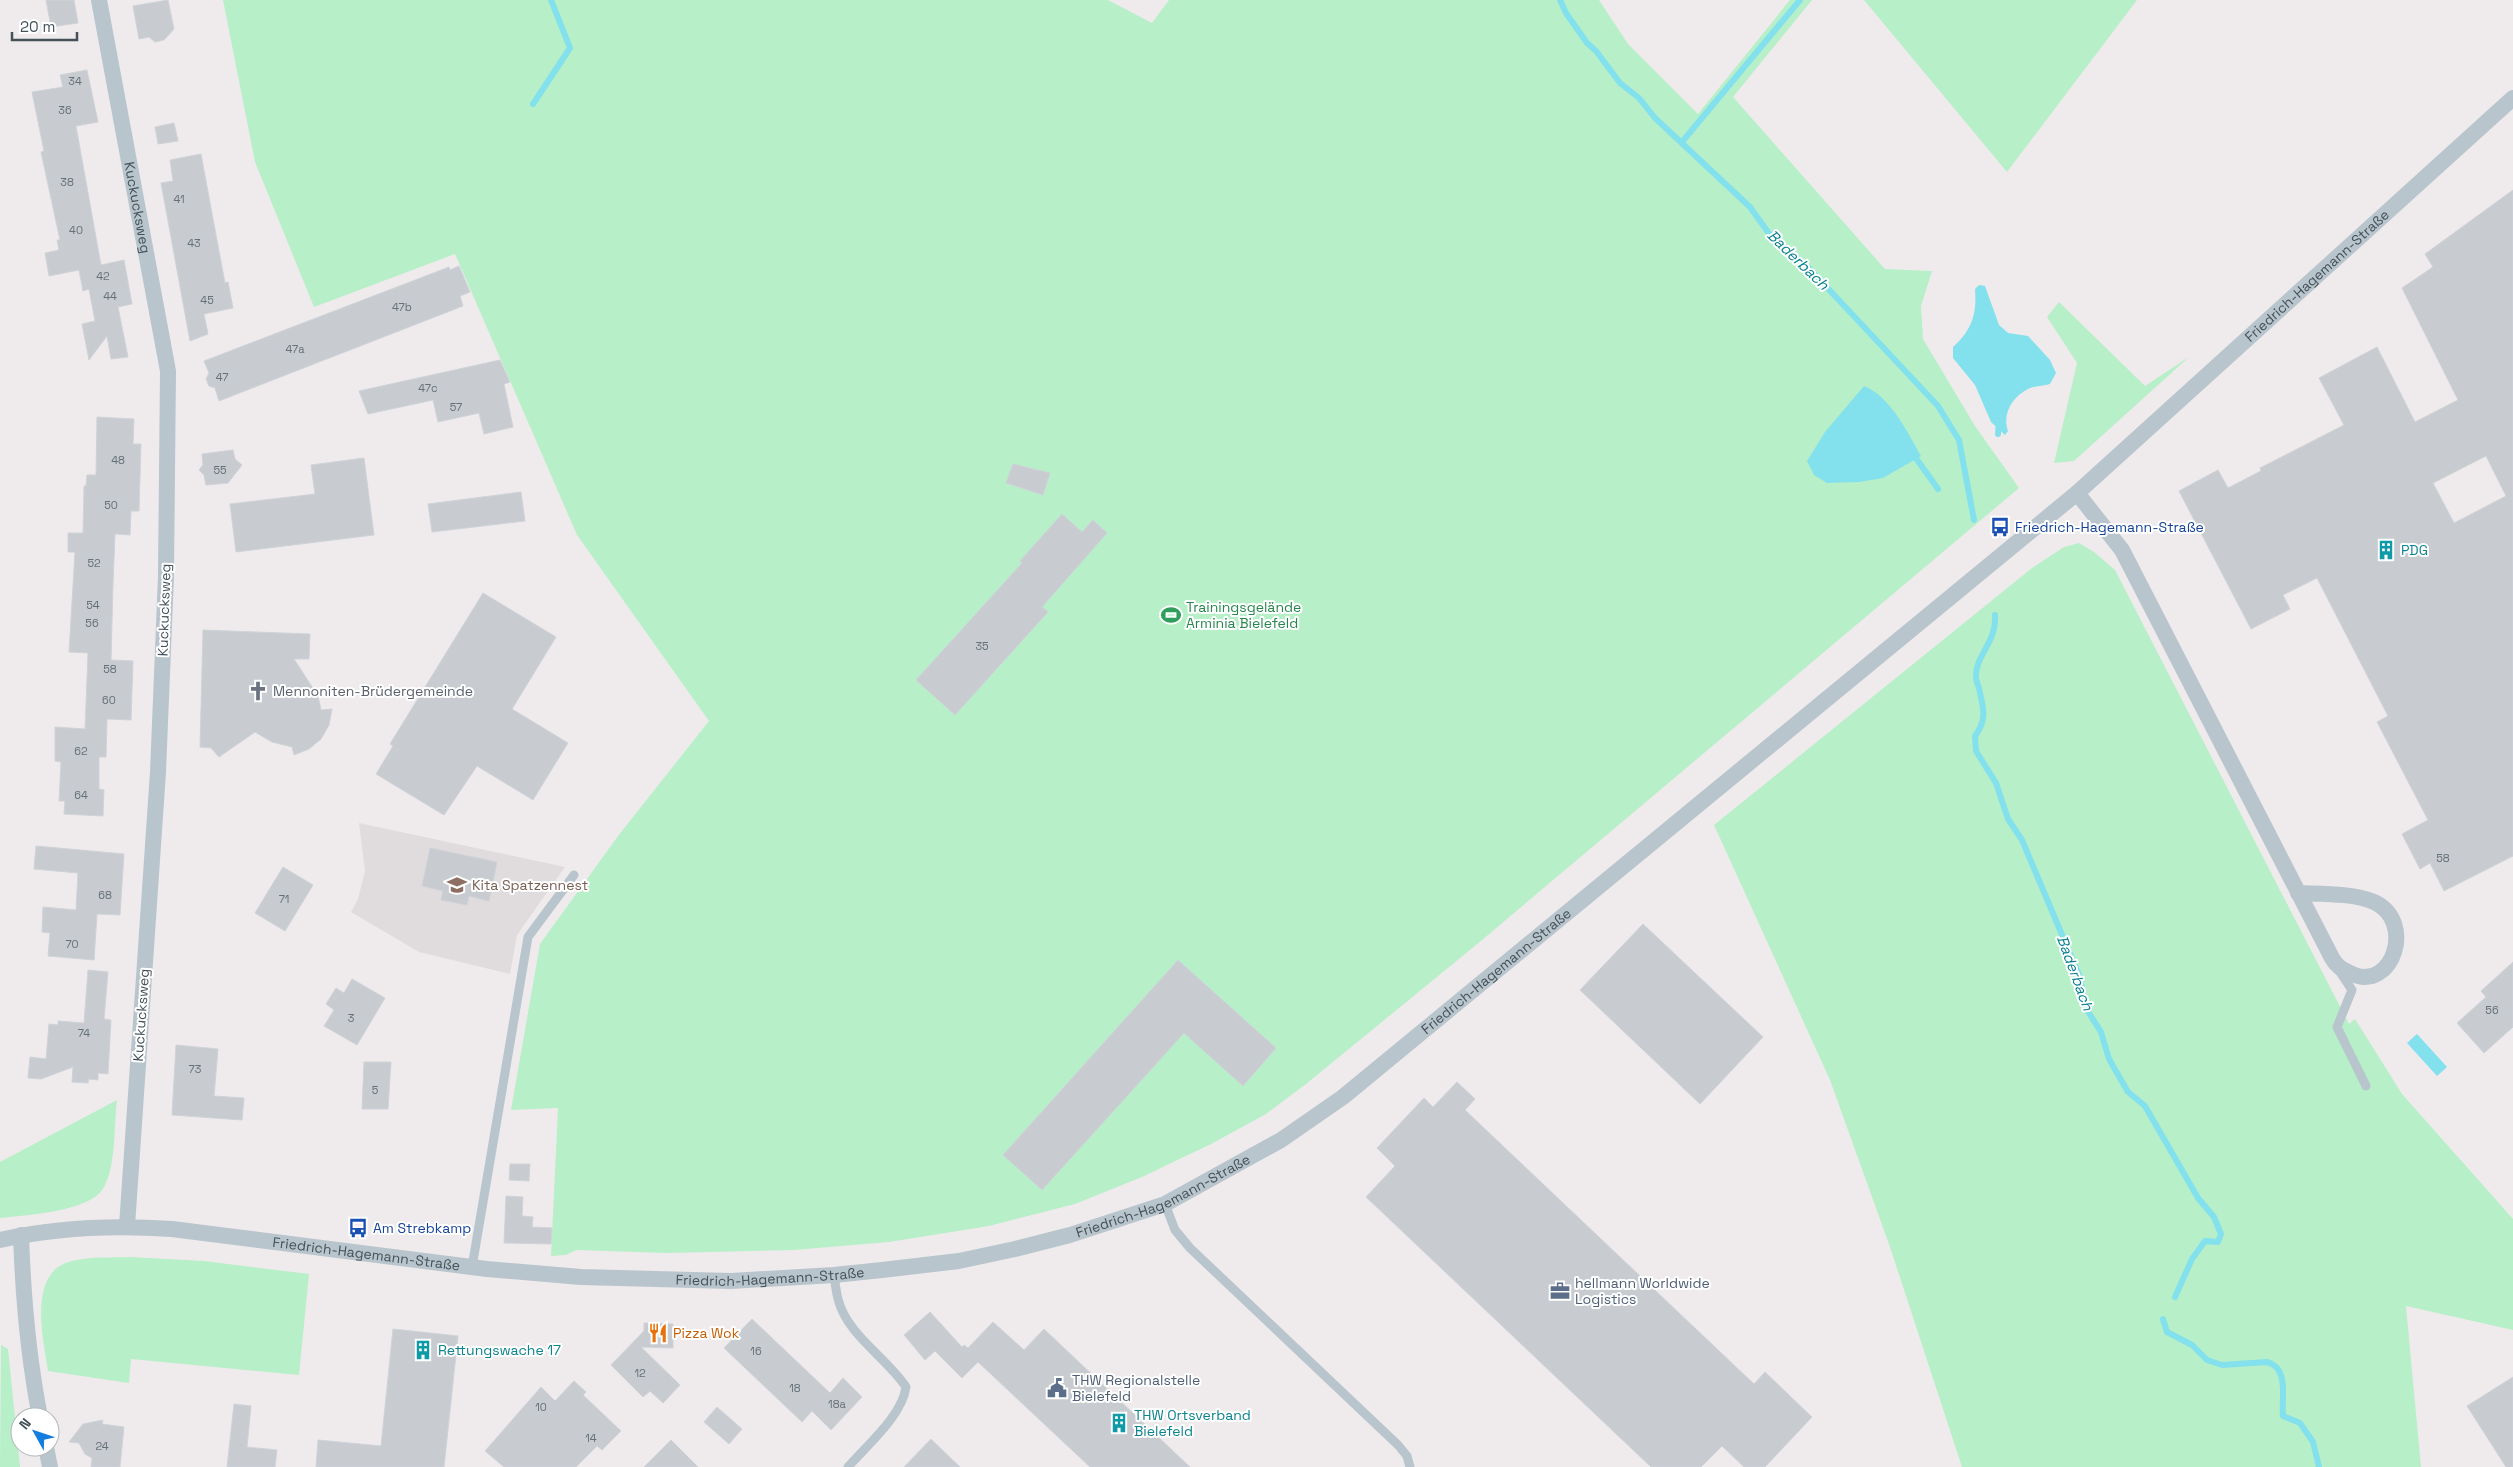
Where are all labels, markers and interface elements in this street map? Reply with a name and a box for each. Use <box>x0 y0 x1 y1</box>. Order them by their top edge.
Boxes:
scale bar <box>12 10 78 42</box>
text: 20 m <box>20 17 55 36</box>
house number: 34 <box>68 74 82 88</box>
house number: 36 <box>58 103 72 117</box>
street label: Kuckucksweg <box>120 160 155 255</box>
house number: 38 <box>60 175 74 189</box>
house number: 41 <box>173 192 185 206</box>
street label: Friedrich-Hagemann-Straße <box>2241 206 2393 346</box>
house number: 40 <box>69 223 83 237</box>
water label: Baderbach <box>1763 225 1834 294</box>
house number: 43 <box>187 236 201 250</box>
house number: 42 <box>96 269 110 283</box>
house number: 44 <box>103 289 117 303</box>
house number: 45 <box>200 293 214 307</box>
house number: 47b <box>392 300 412 314</box>
house number: 47a <box>285 342 305 356</box>
house number: 47 <box>216 370 228 384</box>
house number: 47c <box>418 381 438 395</box>
house number: 57 <box>450 400 462 414</box>
house number: 48 <box>111 453 125 467</box>
house number: 55 <box>213 463 227 477</box>
house number: 50 <box>104 498 118 512</box>
bus stop icon: Friedrich-Hagemann-Straße <box>1989 516 2011 538</box>
place label: Friedrich-Hagemann-Straße <box>2015 518 2204 536</box>
building icon: PDG <box>2375 539 2397 561</box>
place label: PDG <box>2401 541 2428 559</box>
house number: 52 <box>87 556 101 570</box>
street label: Kuckucksweg <box>153 563 175 657</box>
house number: 54 <box>86 598 100 612</box>
place label: Trainingsgelände Arminia Bielefeld <box>1186 598 1301 632</box>
sports icon: Trainingsgelände Arminia Bielefeld <box>1160 604 1182 626</box>
house number: 56 <box>85 616 99 630</box>
house number: 35 <box>975 639 989 653</box>
house number: 58 <box>103 662 117 676</box>
church icon: Mennoniten-Brüdergemeinde <box>247 680 269 702</box>
place label: Mennoniten-Brüdergemeinde <box>273 682 473 700</box>
house number: 60 <box>102 693 116 707</box>
house number: 62 <box>74 744 88 758</box>
house number: 64 <box>74 788 88 802</box>
house number: 58 <box>2436 851 2450 865</box>
school or university icon: Kita Spatzennest <box>446 874 468 896</box>
place label: Kita Spatzennest <box>472 876 588 894</box>
house number: 68 <box>98 888 112 902</box>
house number: 71 <box>279 892 289 906</box>
street label: Friedrich-Hagemann-Straße <box>1417 904 1575 1038</box>
water label: Baderbach <box>2053 933 2098 1014</box>
house number: 70 <box>65 937 79 951</box>
street label: Kuckucksweg <box>129 968 153 1062</box>
house number: 56 <box>2485 1003 2499 1017</box>
house number: 3 <box>348 1011 355 1025</box>
house number: 74 <box>78 1026 90 1040</box>
house number: 73 <box>189 1062 202 1076</box>
house number: 5 <box>372 1083 379 1097</box>
street label: Friedrich-Hagemann-Straße <box>1074 1150 1253 1241</box>
bus stop icon: Am Strebkamp <box>347 1217 369 1239</box>
place label: Am Strebkamp <box>373 1219 471 1237</box>
street label: Friedrich-Hagemann-Straße <box>272 1233 461 1275</box>
street label: Friedrich-Hagemann-Straße <box>675 1263 865 1290</box>
place label: hellmann Worldwide Logistics <box>1575 1274 1710 1308</box>
office icon: hellmann Worldwide Logistics <box>1549 1280 1571 1302</box>
restaurant icon: Pizza Wok <box>647 1322 669 1344</box>
place label: Pizza Wok <box>673 1324 740 1342</box>
building icon: Rettungswache 17 <box>412 1339 434 1361</box>
place label: Rettungswache 17 <box>438 1341 561 1359</box>
house number: 16 <box>750 1344 762 1358</box>
house number: 12 <box>634 1366 646 1380</box>
place label: THW Regionalstelle Bielefeld <box>1072 1371 1200 1405</box>
public building icon: THW Regionalstelle Bielefeld <box>1046 1377 1068 1399</box>
house number: 18 <box>789 1381 801 1395</box>
house number: 18a <box>828 1397 847 1411</box>
house number: 10 <box>535 1400 547 1414</box>
place label: THW Ortsverband Bielefeld <box>1134 1406 1251 1440</box>
north arrow <box>10 1407 60 1457</box>
building icon: THW Ortsverband Bielefeld <box>1108 1412 1130 1434</box>
text: N <box>15 1414 35 1433</box>
house number: 14 <box>585 1431 597 1445</box>
house number: 24 <box>95 1439 109 1453</box>

